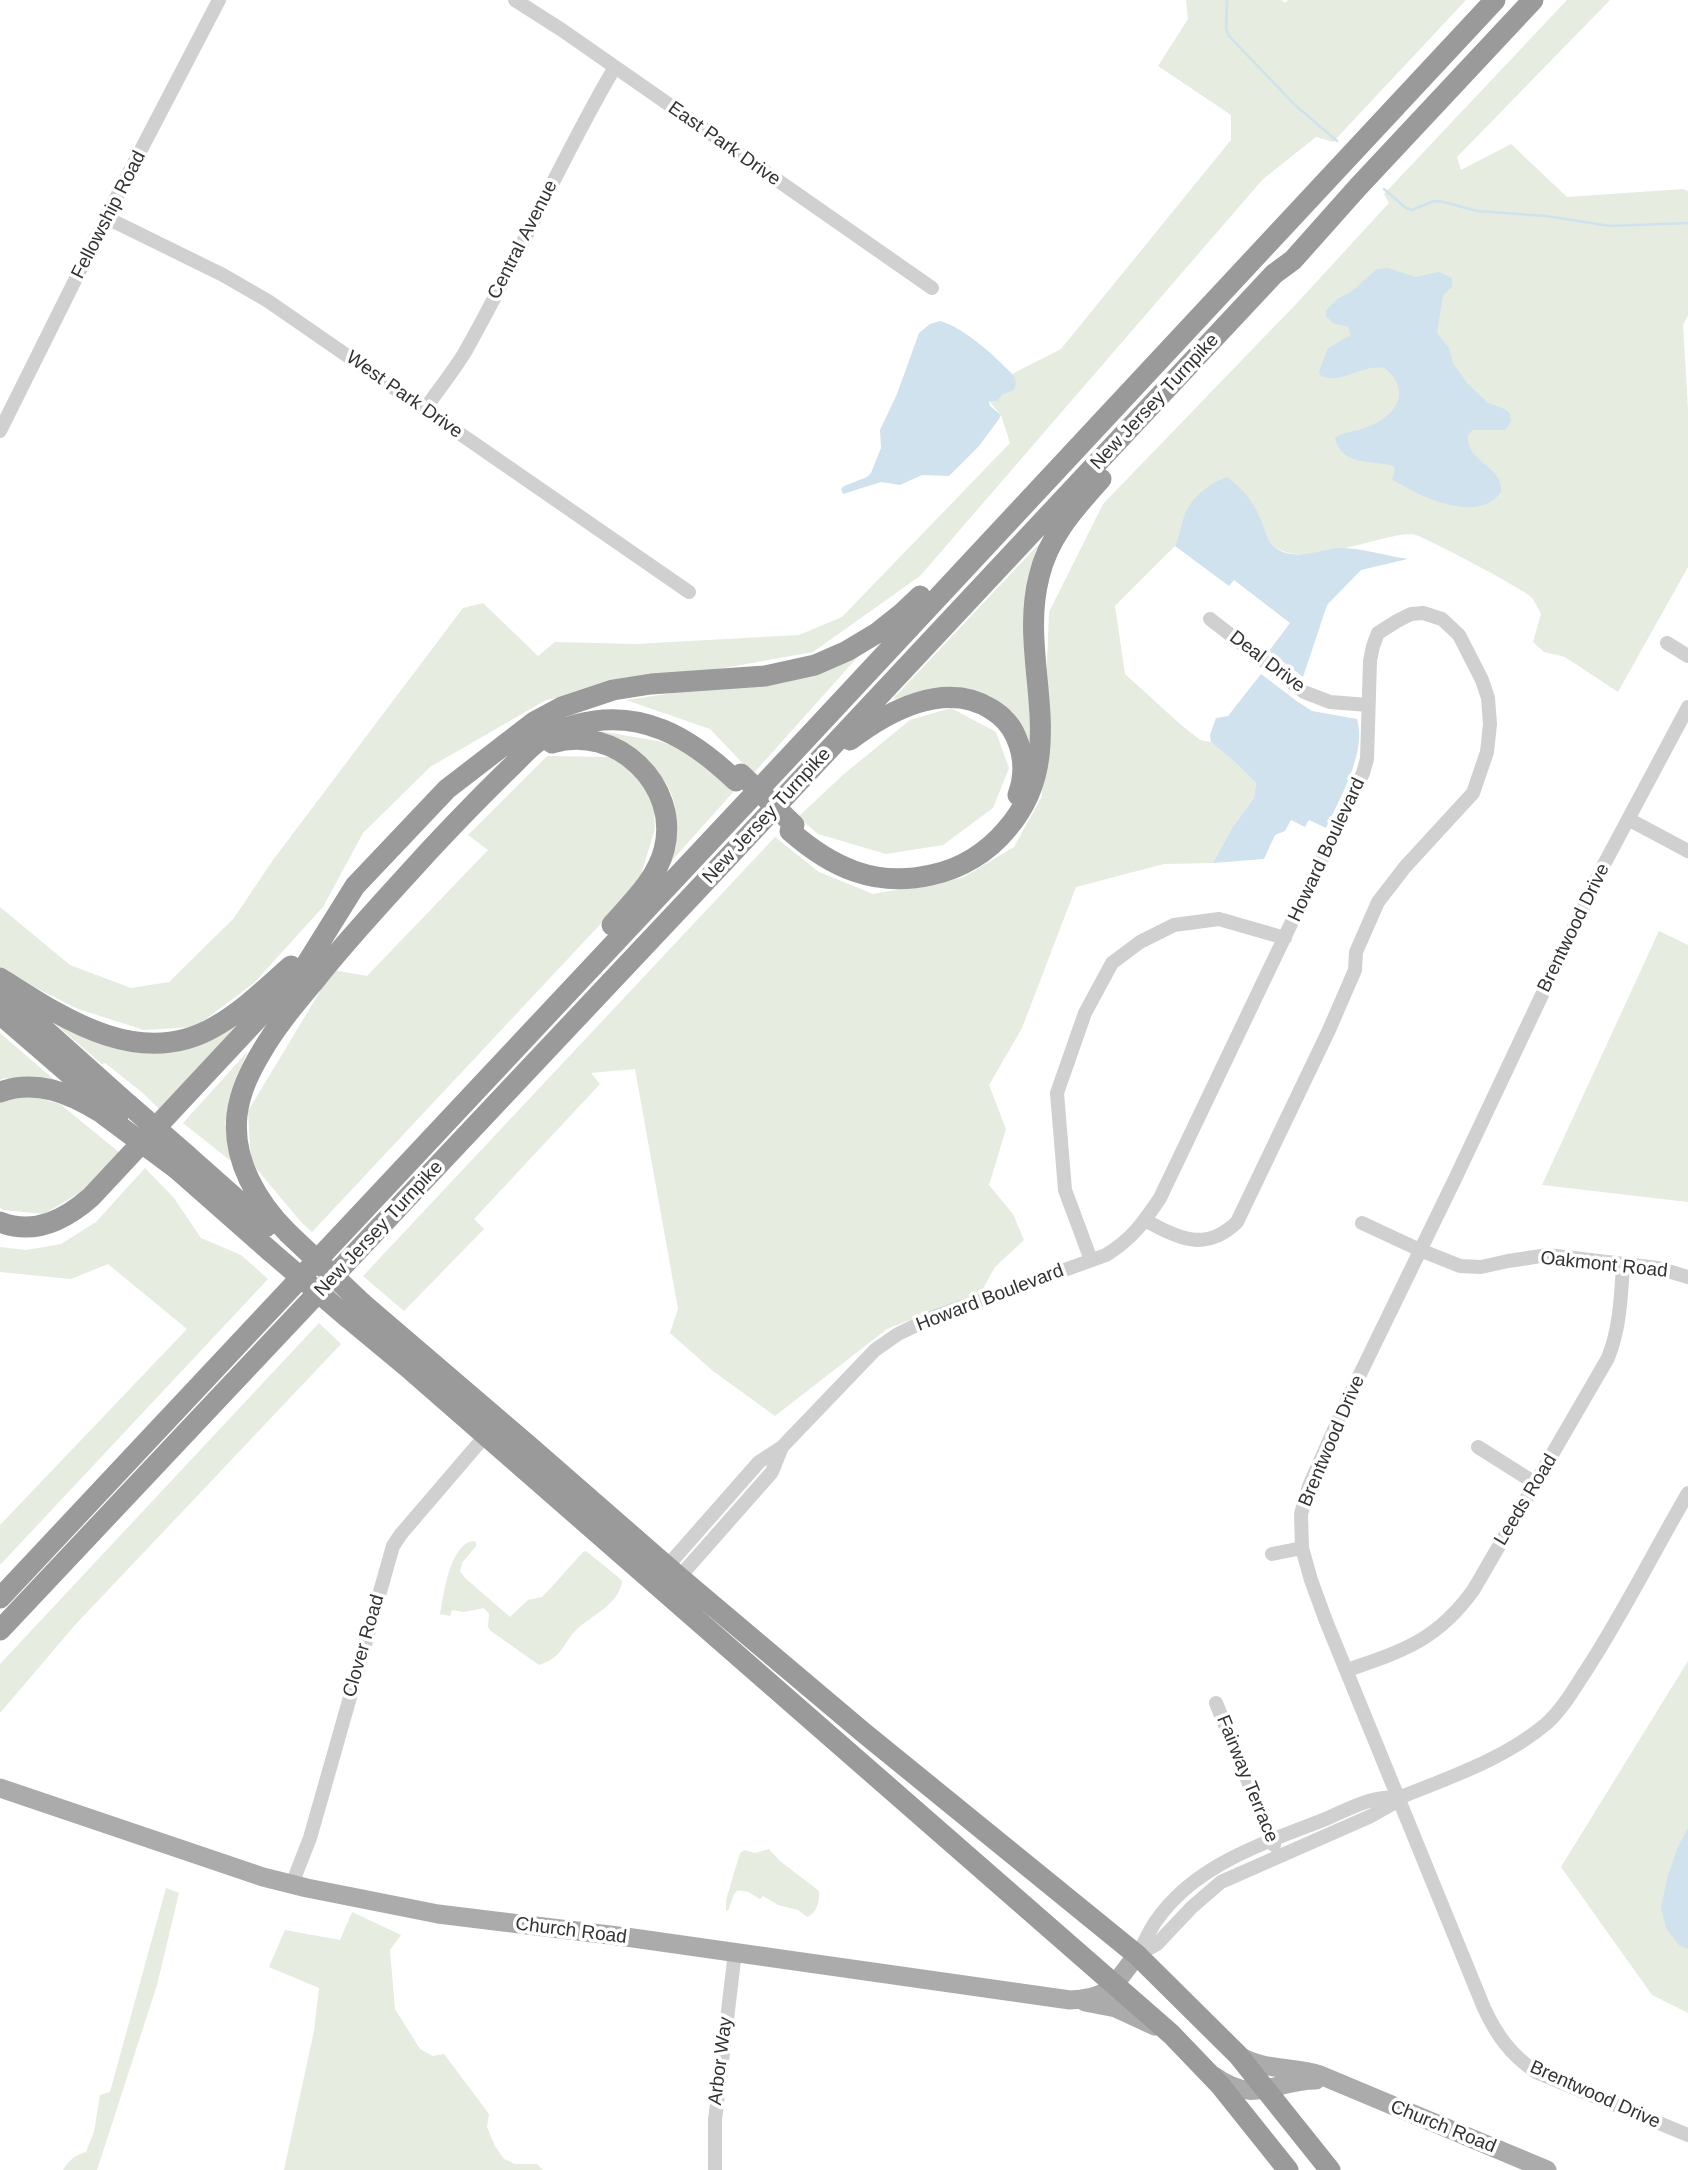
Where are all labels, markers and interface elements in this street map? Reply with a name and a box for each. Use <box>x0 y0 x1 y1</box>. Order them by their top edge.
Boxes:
street label: East Park Drive <box>663 97 785 191</box>
street label: Fellowship Road <box>67 147 151 283</box>
street label: Central Avenue <box>483 177 563 303</box>
street label: New Jersey Turnpike <box>1086 329 1224 475</box>
street label: West Park Drive <box>341 346 467 444</box>
street label: Deal Drive <box>1225 626 1309 698</box>
street label: New Jersey Turnpike <box>698 743 836 889</box>
street label: Howard Boulevard <box>1284 774 1370 926</box>
street label: Brentwood Drive <box>1533 860 1615 996</box>
street label: New Jersey Turnpike <box>310 1156 448 1302</box>
street label: Oakmont Road <box>1539 1247 1669 1283</box>
street label: Howard Boulevard <box>913 1259 1067 1337</box>
street label: Brentwood Drive <box>1294 1372 1370 1510</box>
street label: Leeds Road <box>1490 1450 1562 1550</box>
street label: Clover Road <box>338 1592 390 1700</box>
street label: Fairway Terrace <box>1211 1712 1283 1846</box>
street label: Church Road <box>514 1913 628 1949</box>
street label: Arbor Way <box>704 2015 738 2107</box>
street label: Brentwood Drive <box>1526 2056 1664 2134</box>
street label: Church Road <box>1387 2095 1499 2159</box>

